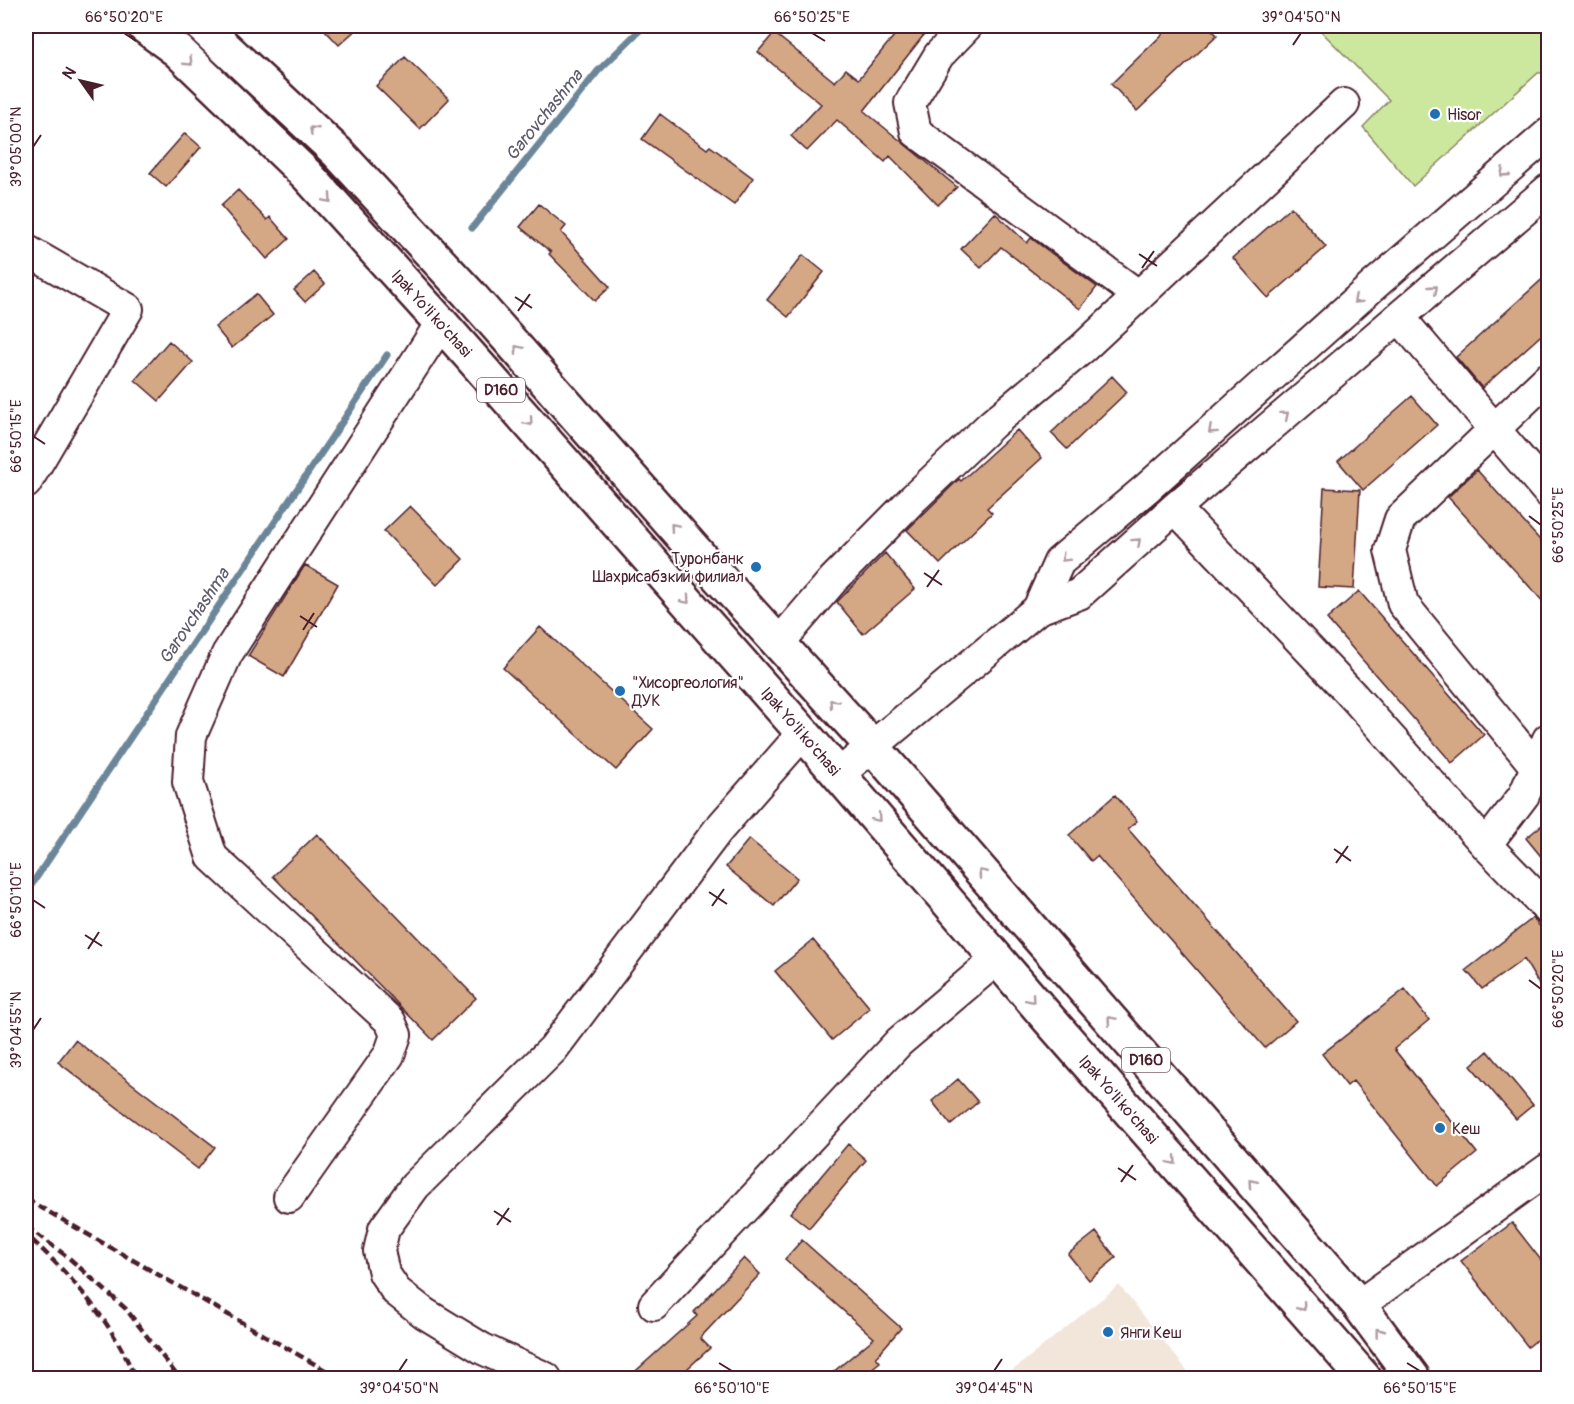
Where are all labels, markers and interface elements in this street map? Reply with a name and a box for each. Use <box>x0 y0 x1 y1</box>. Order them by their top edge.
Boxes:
text: 66°50'20"E <box>85 8 163 27</box>
text: 66°50'25"E <box>774 8 850 27</box>
text: 39°04'50"N <box>1261 8 1341 27</box>
north arrow <box>51 51 111 111</box>
one-way arrow <box>183 55 193 66</box>
text: N <box>58 63 81 83</box>
water label: Garovchashma <box>501 64 589 166</box>
place label: Hisor <box>1447 105 1482 125</box>
text: 39°05'00"N <box>7 107 26 187</box>
marker: Hisor <box>1428 107 1442 121</box>
one-way arrow <box>309 126 319 137</box>
one-way arrow <box>1500 165 1511 176</box>
one-way arrow <box>321 192 332 202</box>
street label: Ipak Yo'li ko'chasi <box>387 266 476 362</box>
one-way arrow <box>1427 285 1438 296</box>
one-way arrow <box>1353 293 1364 304</box>
one-way arrow <box>514 345 525 356</box>
road number: D160 <box>477 378 525 402</box>
text: 66°50'15"E <box>7 399 26 473</box>
one-way arrow <box>1278 411 1289 422</box>
one-way arrow <box>522 415 533 426</box>
one-way arrow <box>1208 423 1218 434</box>
text: 66°50'25"E <box>1549 487 1568 563</box>
one-way arrow <box>670 523 681 534</box>
one-way arrow <box>1130 538 1141 549</box>
place label: Туронбанк Шахрисабзкий филиал <box>592 549 744 587</box>
one-way arrow <box>1061 551 1072 562</box>
marker: Туронбанк Шахрисабзкий филиал <box>749 560 763 574</box>
water label: Garovchashma <box>154 563 236 669</box>
one-way arrow <box>679 593 690 603</box>
place label: "Хисоргеология" ДУК <box>631 673 744 711</box>
street label: Ipak Yo'li ko'chasi <box>756 683 844 780</box>
marker: "Хисоргеология" ДУК <box>613 684 627 698</box>
one-way arrow <box>829 699 840 710</box>
one-way arrow <box>870 811 881 822</box>
text: 66°50'10"E <box>7 862 26 938</box>
one-way arrow <box>979 869 990 880</box>
text: 66°50'20"E <box>1549 950 1568 1028</box>
text: 39°04'55"N <box>7 991 26 1069</box>
one-way arrow <box>1024 992 1035 1003</box>
one-way arrow <box>1107 1016 1118 1027</box>
road number: D160 <box>1122 1048 1170 1072</box>
street label: Ipak Yo'li ko'chasi <box>1074 1051 1162 1148</box>
place label: Кеш <box>1452 1119 1480 1139</box>
marker: Кеш <box>1433 1121 1447 1135</box>
one-way arrow <box>1166 1154 1177 1165</box>
one-way arrow <box>1249 1179 1260 1190</box>
one-way arrow <box>1295 1301 1306 1311</box>
place label: Янги Кеш <box>1120 1323 1182 1343</box>
marker: Янги Кеш <box>1101 1325 1115 1339</box>
one-way arrow <box>1375 1327 1386 1338</box>
text: 39°04'50"N <box>359 1379 439 1398</box>
text: 66°50'10"E <box>694 1379 770 1398</box>
text: 39°04'45"N <box>955 1379 1033 1398</box>
text: 66°50'15"E <box>1383 1379 1457 1398</box>

